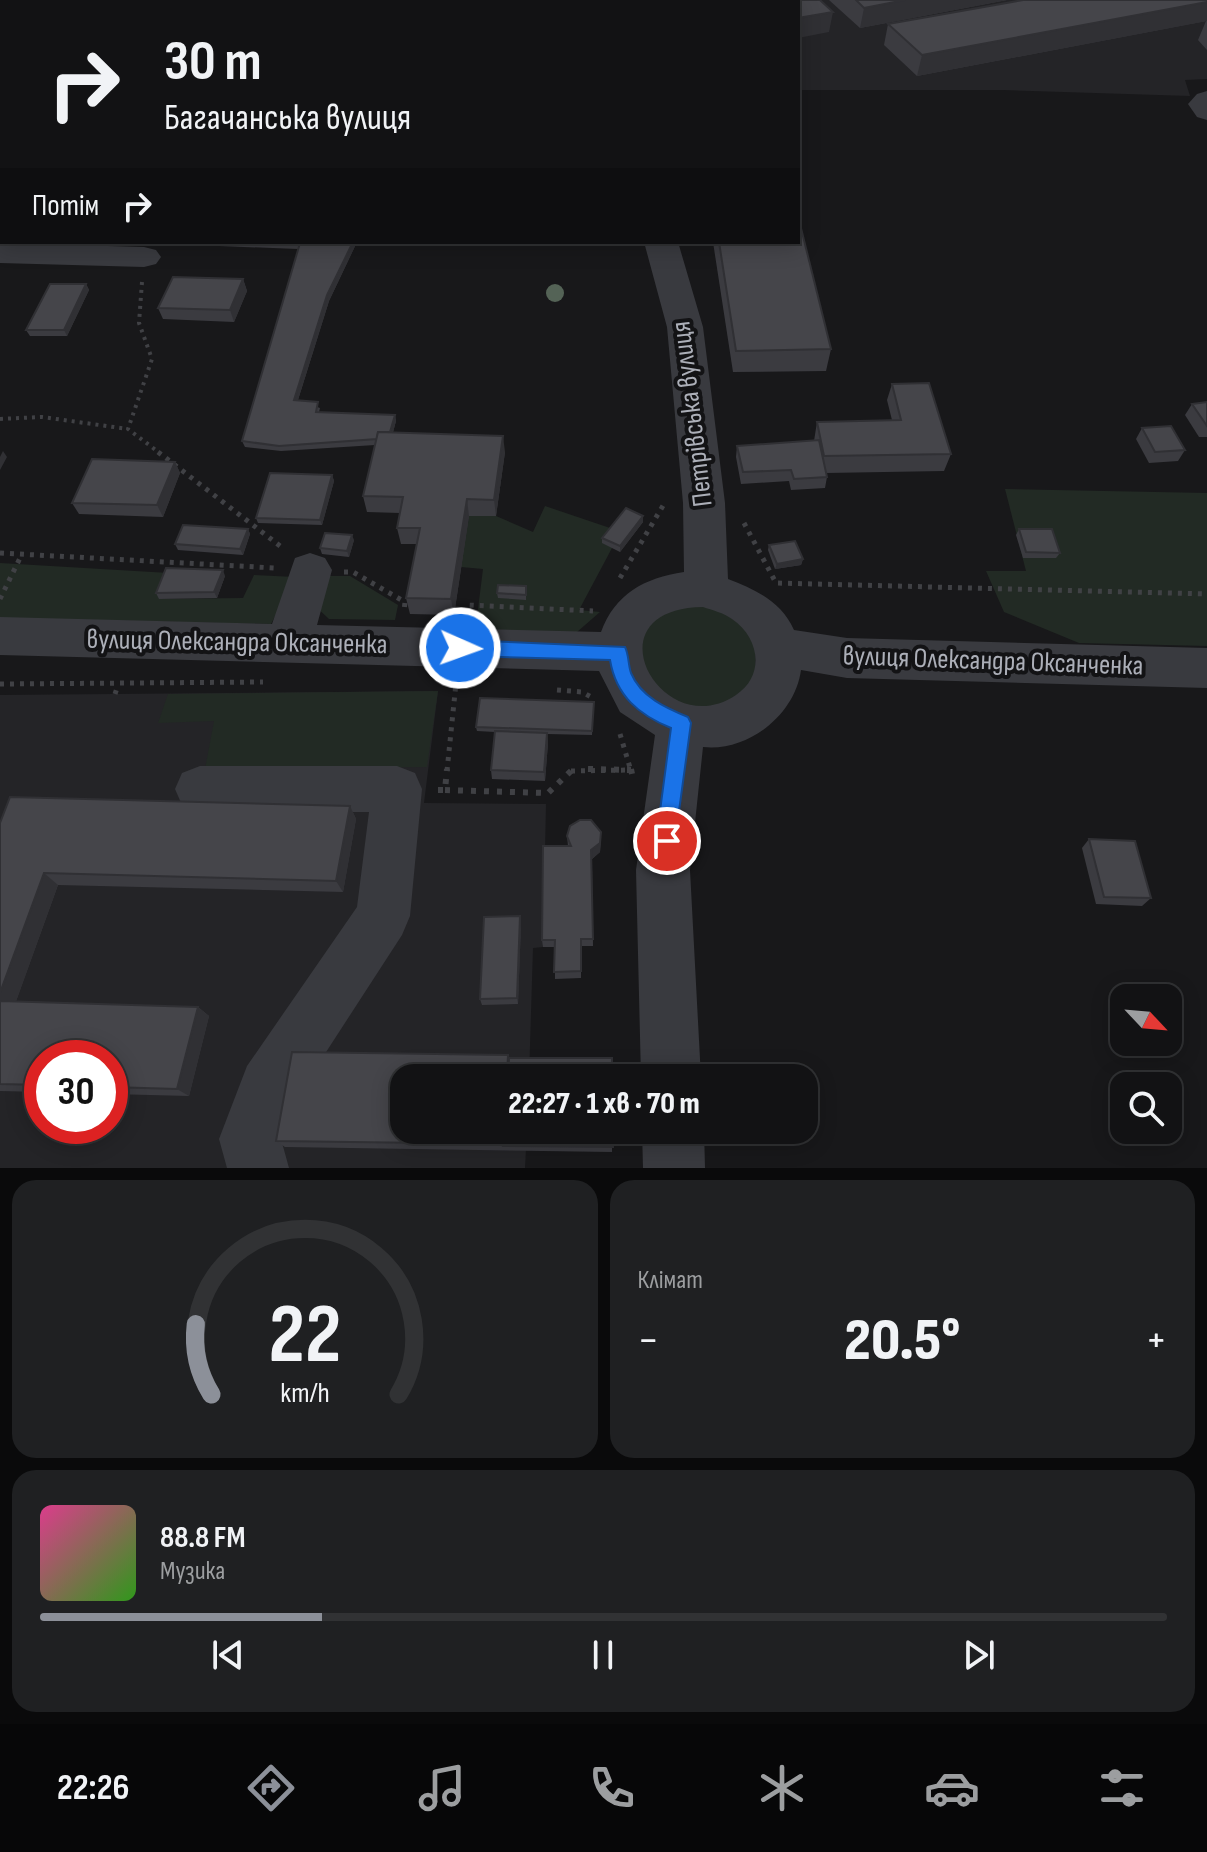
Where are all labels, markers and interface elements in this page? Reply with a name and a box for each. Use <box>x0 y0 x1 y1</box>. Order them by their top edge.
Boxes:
text: 30 m <box>164 29 262 96</box>
icon: right <box>32 32 136 136</box>
text: Багачанська вулиця <box>164 97 411 140</box>
icon: right <box>115 184 159 228</box>
text: Потім <box>32 188 99 224</box>
street label: Петрівська вулиця <box>664 319 720 509</box>
position arrow <box>418 606 502 690</box>
street label: вулиця Олександра Оксанченка <box>86 623 388 661</box>
street label: вулиця Олександра Оксанченка <box>842 639 1144 683</box>
pin <box>633 807 701 875</box>
icon: arrive <box>645 819 689 863</box>
north arrow <box>1110 984 1182 1056</box>
map controls <box>1110 984 1182 1144</box>
speed limit sign: 30 <box>24 1040 128 1144</box>
button: search <box>1110 1072 1182 1144</box>
text: 22:27 · 1 хв · 70 m <box>508 1086 700 1122</box>
text: Клімат <box>638 1265 703 1296</box>
text: 22 <box>268 1286 341 1386</box>
text: 20.5° <box>844 1305 961 1377</box>
text: − <box>638 1314 659 1367</box>
text: + <box>1145 1314 1167 1367</box>
text: km/h <box>280 1376 329 1411</box>
text: 88.8 FM <box>160 1520 245 1556</box>
text: Музика <box>160 1556 225 1587</box>
icon: previous <box>206 1633 250 1677</box>
icon: pause <box>581 1633 625 1677</box>
icon: next <box>957 1633 1001 1677</box>
icon: directions <box>243 1760 299 1816</box>
icon: music <box>414 1760 470 1816</box>
icon: phone <box>584 1760 640 1816</box>
icon: climate <box>754 1760 810 1816</box>
icon: car <box>924 1760 980 1816</box>
icon: filters <box>1094 1760 1150 1816</box>
text: 22:26 <box>57 1767 129 1810</box>

